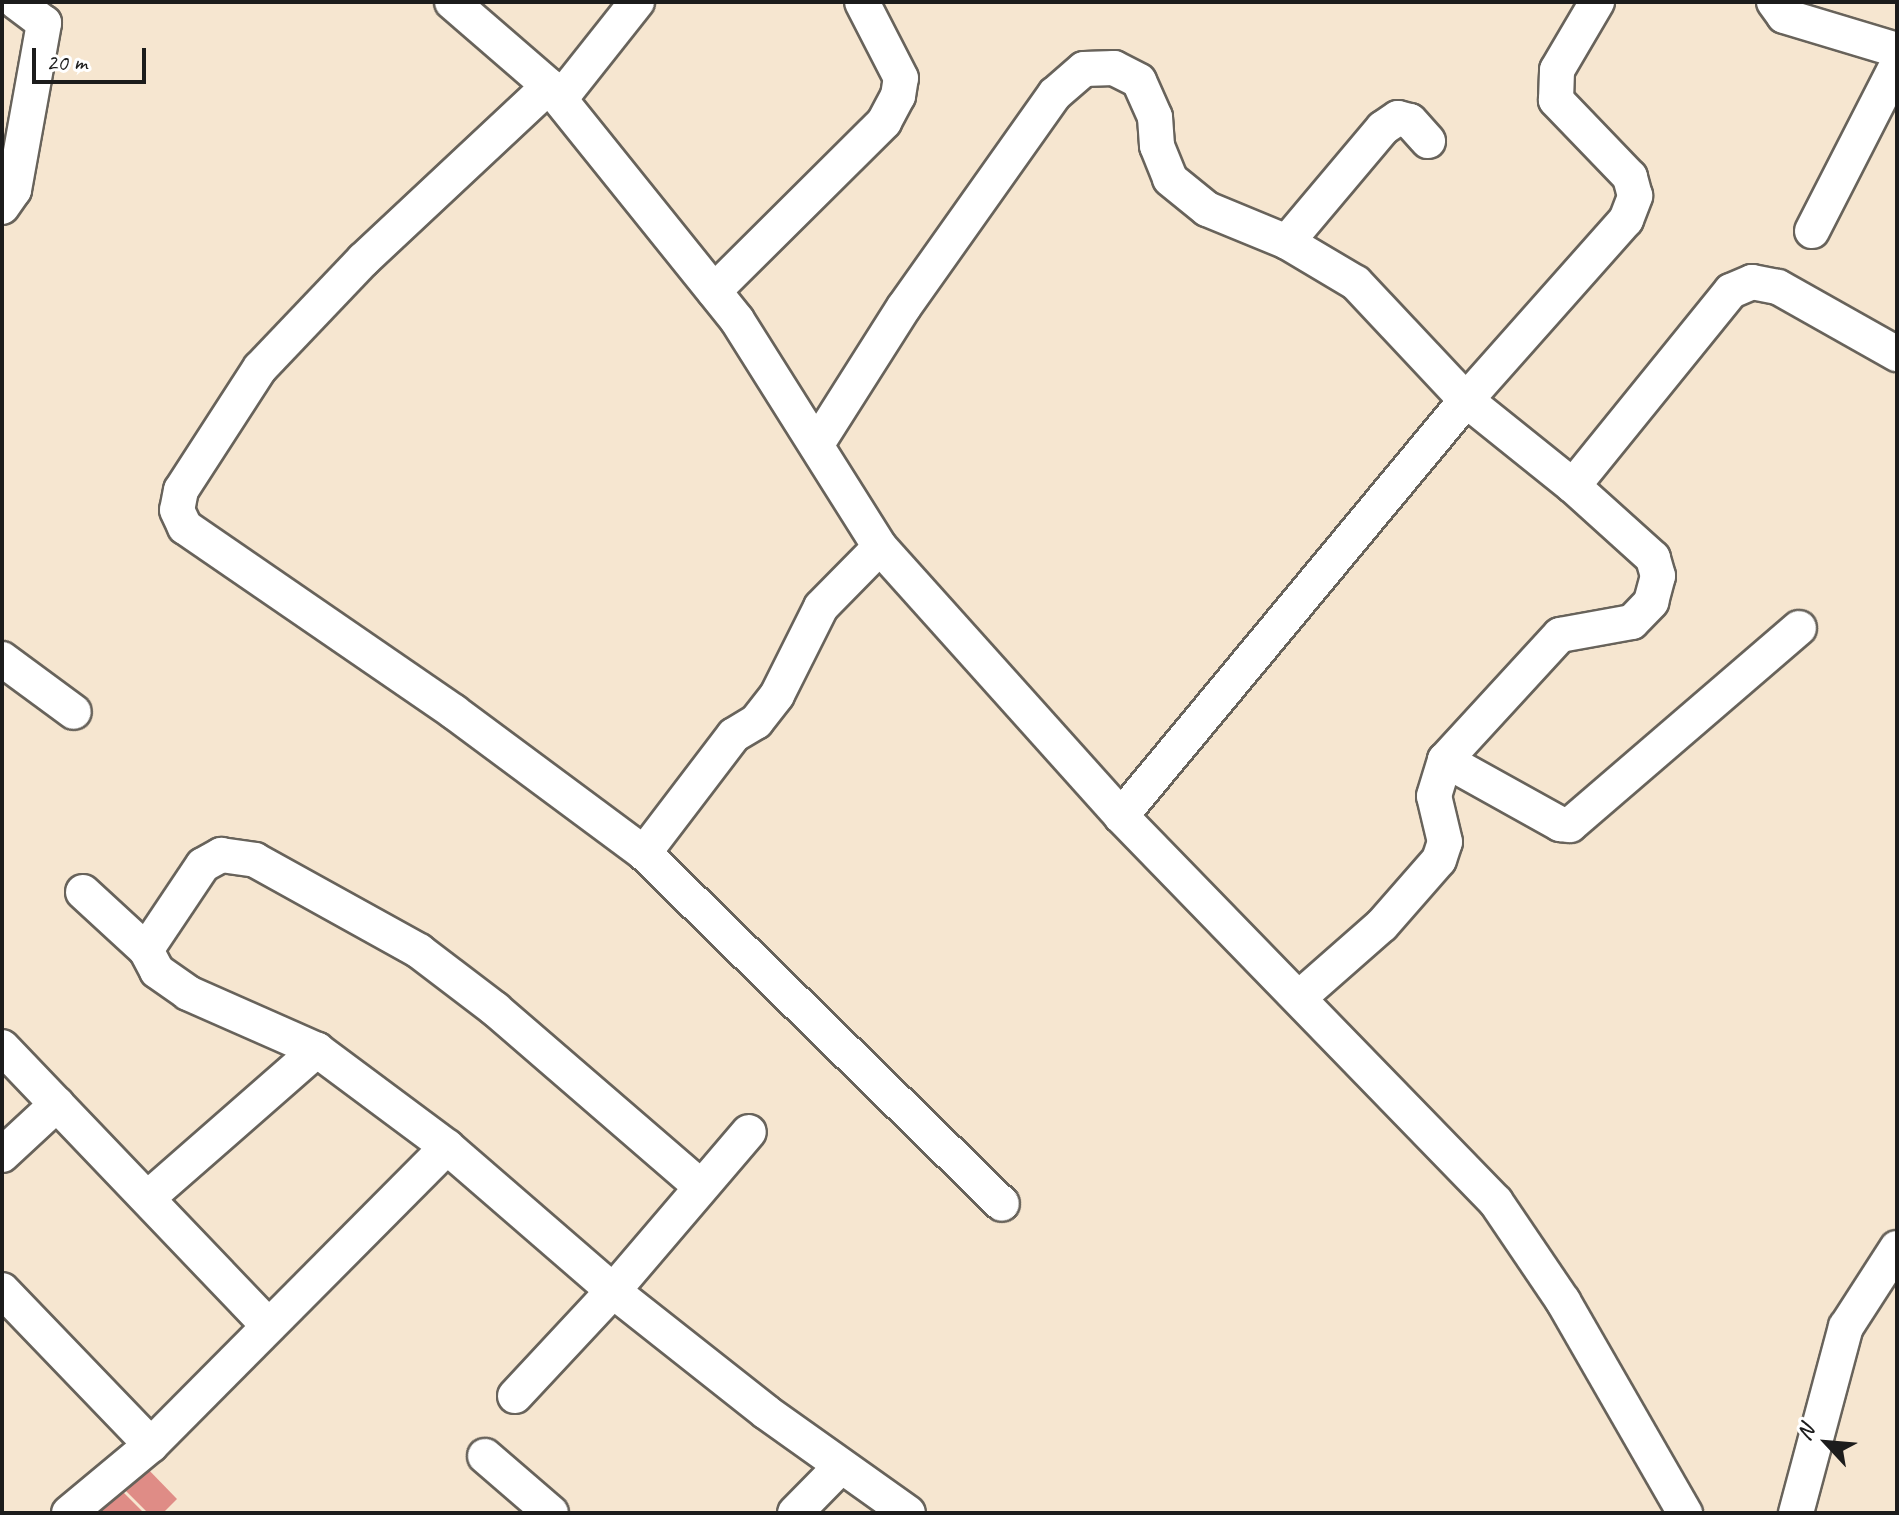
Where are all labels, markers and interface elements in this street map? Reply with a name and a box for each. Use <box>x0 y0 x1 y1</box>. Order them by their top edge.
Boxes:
scale bar <box>36 32 150 82</box>
text: 20 m <box>46 47 87 77</box>
north arrow <box>1787 1403 1867 1483</box>
text: N <box>1790 1420 1821 1445</box>

